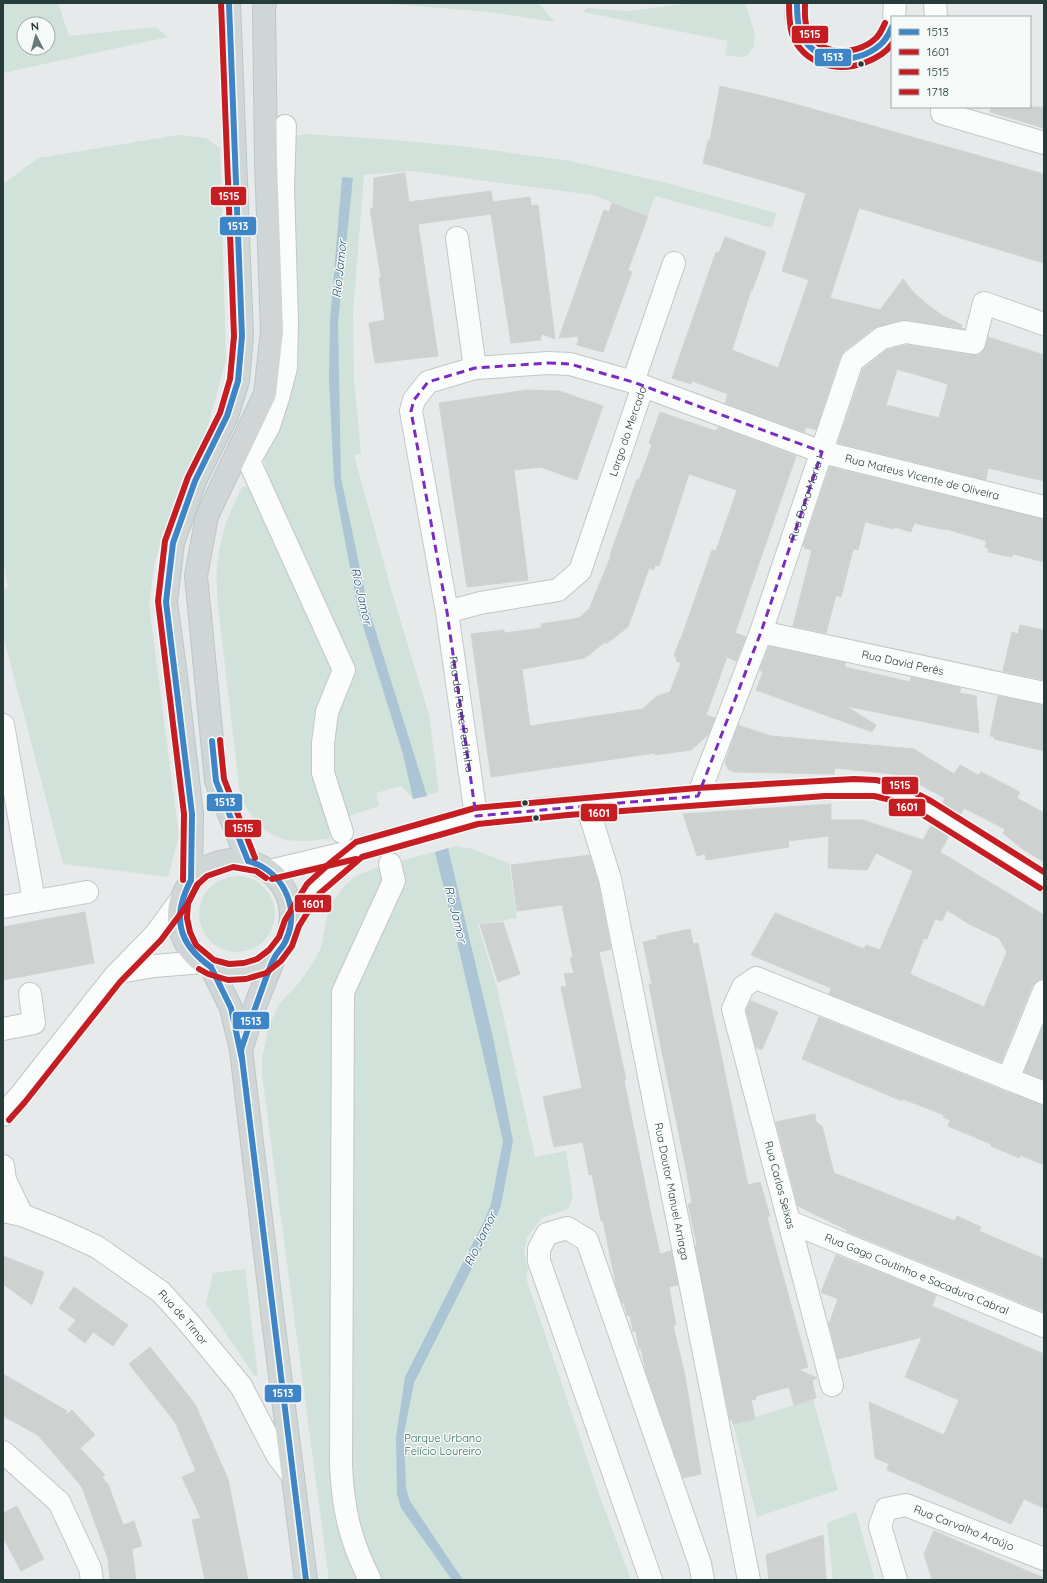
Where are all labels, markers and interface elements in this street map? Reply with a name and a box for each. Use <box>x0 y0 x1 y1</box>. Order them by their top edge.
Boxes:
north arrow <box>16 16 56 56</box>
legend <box>891 16 1031 108</box>
text: N <box>30 19 40 33</box>
text: 1513 <box>927 24 949 39</box>
line badge: 1515 <box>791 25 829 44</box>
text: 1515 <box>799 27 821 41</box>
text: 1601 <box>927 44 949 59</box>
line badge: 1513 <box>814 48 852 67</box>
text: 1513 <box>823 50 843 64</box>
unlabelled marker <box>856 59 866 69</box>
text: 1515 <box>927 64 949 79</box>
text: 1718 <box>927 84 949 99</box>
line badge: 1515 <box>210 186 247 206</box>
text: 1515 <box>218 189 240 203</box>
line badge: 1513 <box>219 216 257 236</box>
text: 1513 <box>228 219 248 233</box>
water label: Rio Jamor <box>329 238 350 299</box>
street label: Largo do Mercado <box>606 384 650 478</box>
street label: Rua Mateus Vicente de Oliveira <box>844 451 1001 503</box>
street label: Rua Dona Maria I <box>785 454 827 542</box>
water label: Rio Jamor <box>348 566 376 627</box>
street label: Rua David Perês <box>860 647 945 678</box>
street label: Rua da Ponte Pedrinha <box>446 655 477 773</box>
line badge: 1515 <box>881 776 919 795</box>
text: 1515 <box>889 778 911 792</box>
line badge: 1513 <box>206 793 243 812</box>
text: 1513 <box>215 795 235 809</box>
unlabelled marker <box>520 798 530 808</box>
line badge: 1601 <box>888 798 926 817</box>
text: 1601 <box>896 800 918 814</box>
line badge: 1601 <box>580 803 618 822</box>
text: 1601 <box>588 806 610 820</box>
unlabelled marker <box>531 813 541 823</box>
line badge: 1515 <box>224 819 262 838</box>
text: 1515 <box>232 821 254 835</box>
water label: Rio Jamor <box>442 884 471 945</box>
line badge: 1601 <box>294 894 332 913</box>
text: 1601 <box>302 897 324 911</box>
line badge: 1513 <box>232 1011 270 1030</box>
text: 1513 <box>241 1014 261 1028</box>
street label: Rua Doutor Manuel Arriaga <box>651 1121 692 1261</box>
street label: Rua Carlos Seixas <box>762 1140 798 1230</box>
water label: Rio Jamor <box>461 1208 500 1268</box>
street label: Rua Gago Coutinho e Sacadura Cabral <box>823 1230 1011 1318</box>
street label: Rua de Timor <box>155 1287 212 1349</box>
line badge: 1513 <box>264 1384 302 1403</box>
text: 1513 <box>273 1386 293 1400</box>
park label: Parque Urbano Felício Loureiro <box>404 1431 482 1458</box>
street label: Rua Carvalho Araújo <box>912 1502 1016 1554</box>

